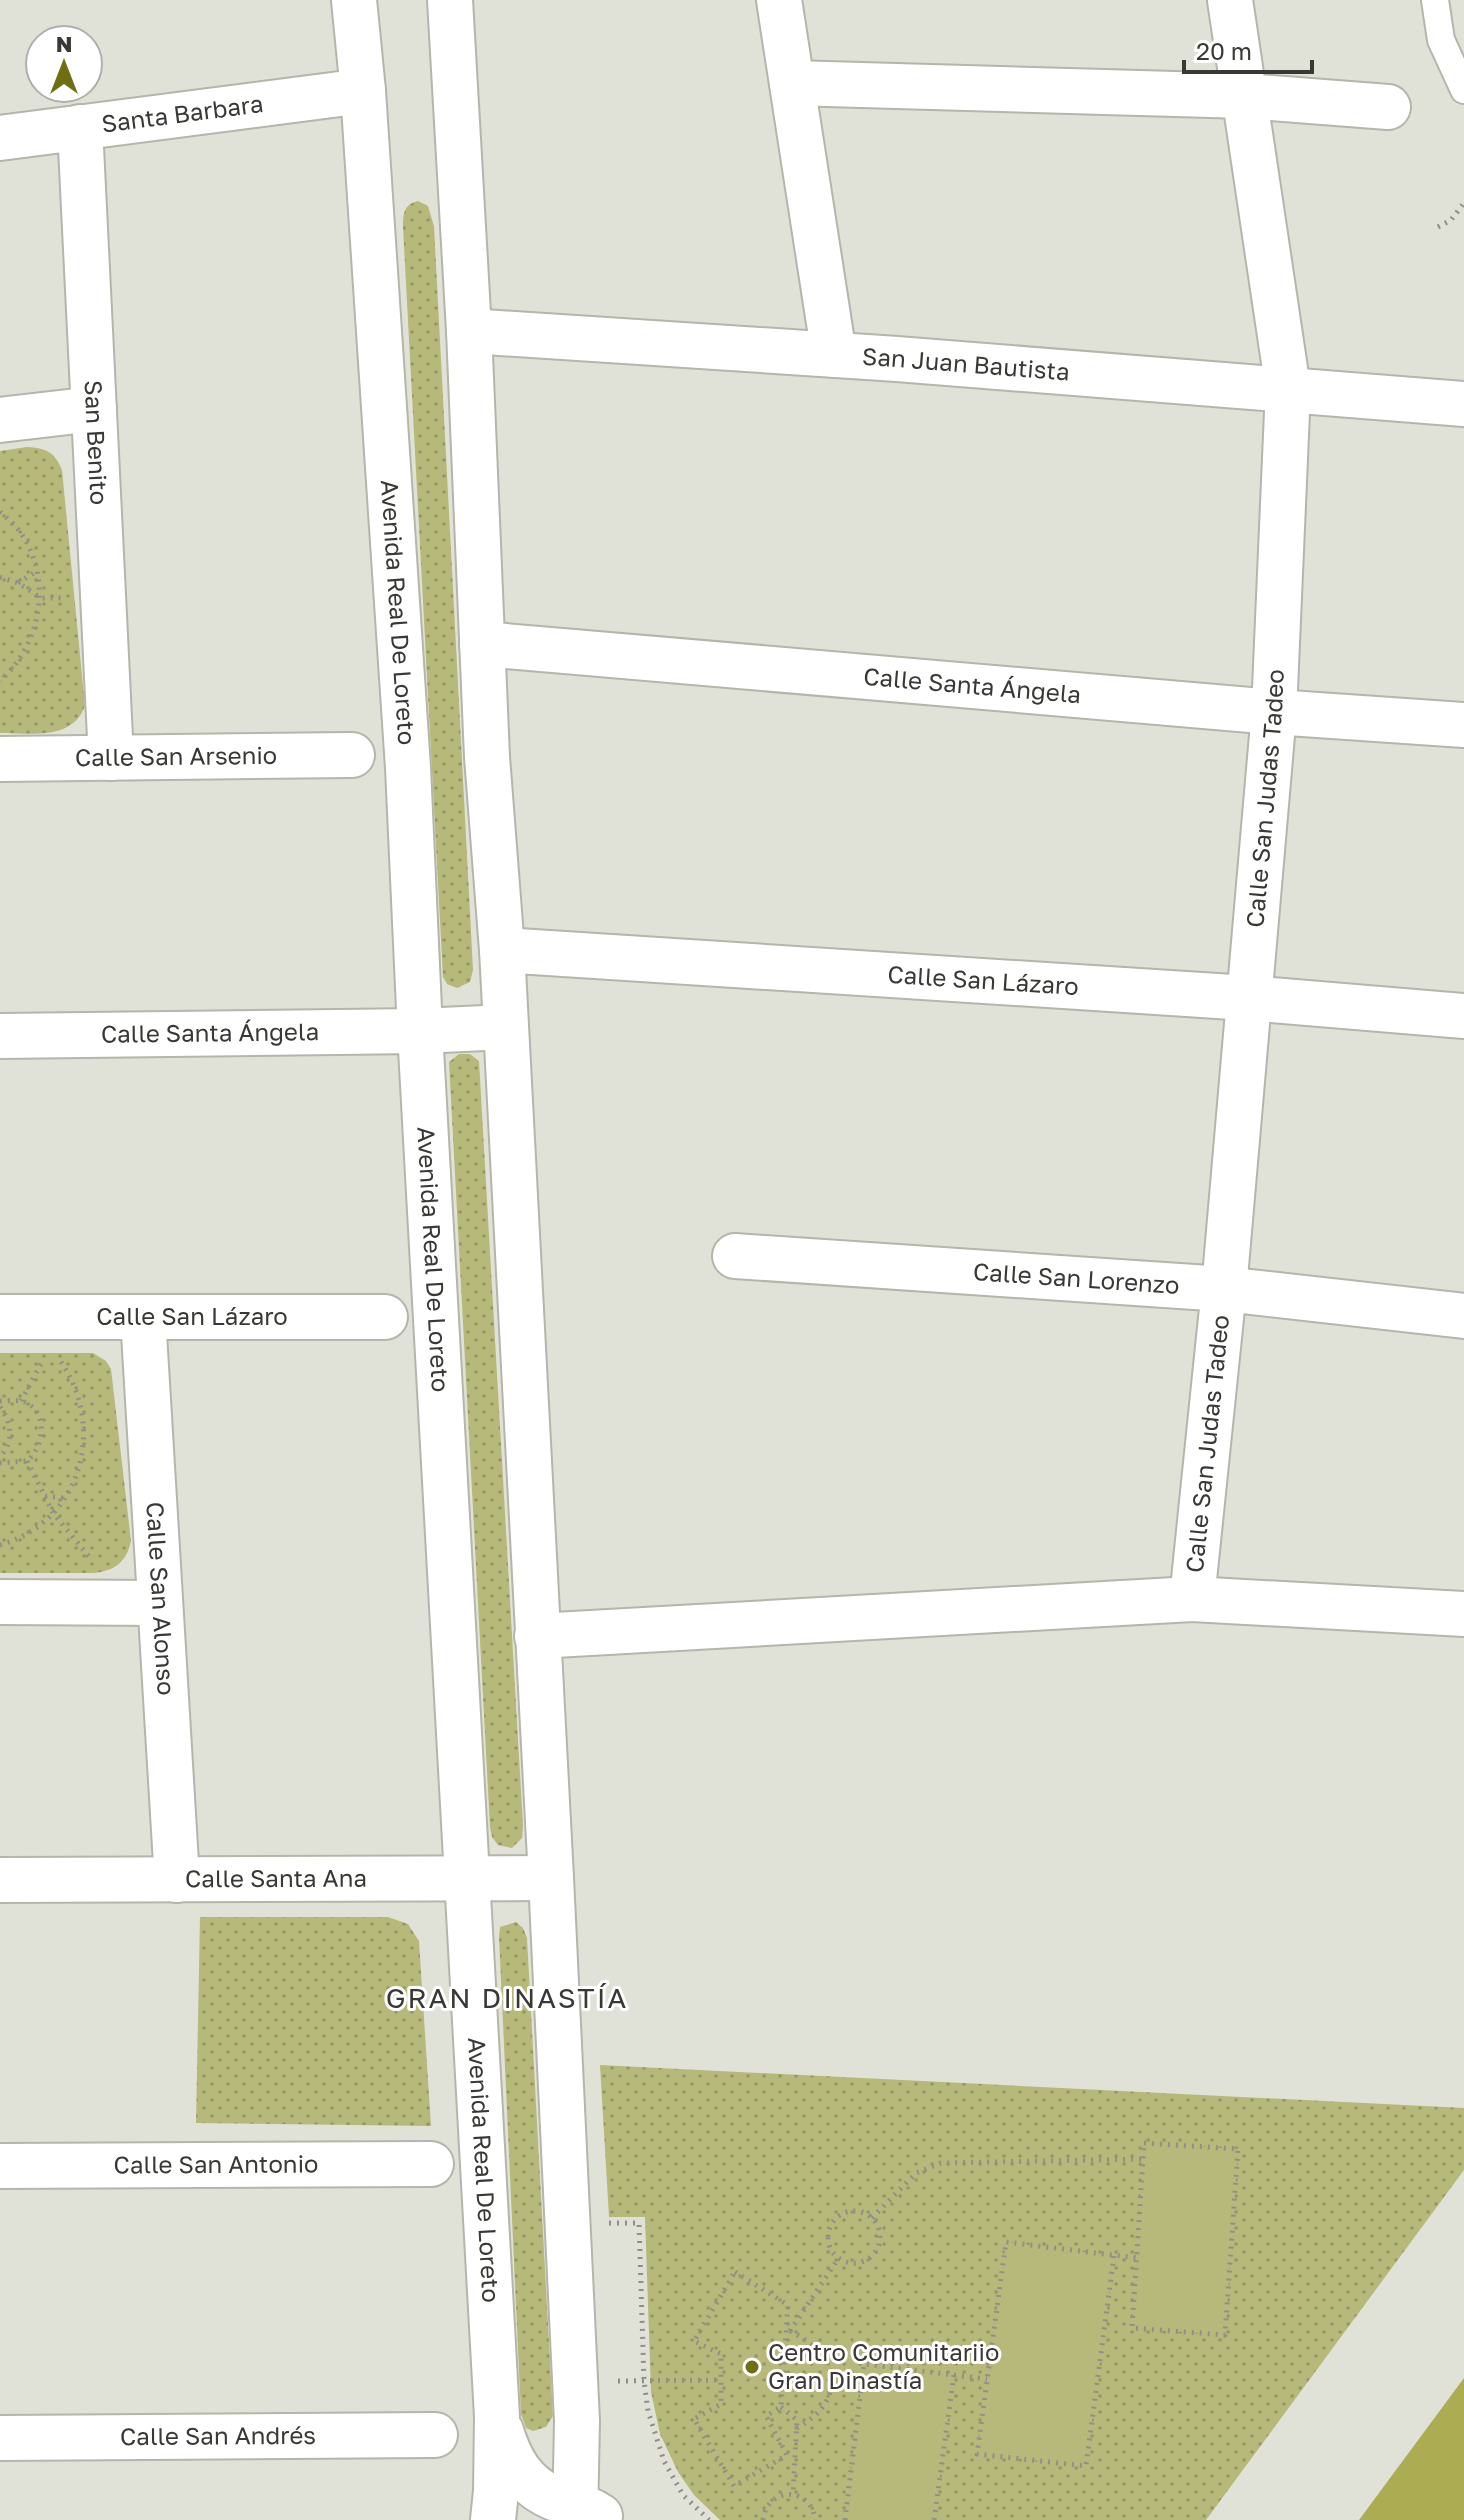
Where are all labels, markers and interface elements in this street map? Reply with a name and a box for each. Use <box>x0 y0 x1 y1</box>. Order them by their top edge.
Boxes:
north arrow <box>24 24 104 104</box>
scale bar <box>1184 24 1312 74</box>
text: N <box>56 30 72 57</box>
text: 20 m <box>1196 36 1252 65</box>
street label: Santa Barbara <box>100 88 265 138</box>
street label: San Juan Bautista <box>861 341 1071 386</box>
street label: San Benito <box>79 379 115 506</box>
street label: Avenida Real De Loreto <box>376 479 422 746</box>
street label: Calle Santa Ángela <box>862 661 1082 708</box>
street label: Calle San Judas Tadeo <box>1239 669 1289 929</box>
street label: Calle San Arsenio <box>75 740 277 771</box>
street label: Calle San Lázaro <box>887 959 1080 1000</box>
street label: Calle Santa Ángela <box>101 1016 319 1048</box>
street label: Avenida Real De Loreto <box>412 1126 456 1393</box>
street label: Calle San Lorenzo <box>972 1256 1181 1299</box>
street label: Calle San Lázaro <box>96 1301 288 1330</box>
street label: Calle San Judas Tadeo <box>1179 1313 1234 1574</box>
street label: Calle San Alonso <box>141 1501 182 1696</box>
street label: Calle Santa Ana <box>185 1863 367 1892</box>
district label: GRAN DINASTÍA <box>386 1981 628 2014</box>
street label: Avenida Real De Loreto <box>463 2036 507 2304</box>
street label: Calle San Antonio <box>113 2149 319 2178</box>
place label: Centro Comunitariio Gran Dinastía <box>768 2337 999 2394</box>
marker: Centro Comunitariio Gran Dinastía <box>743 2358 761 2376</box>
street label: Calle San Andrés <box>120 2420 316 2450</box>

